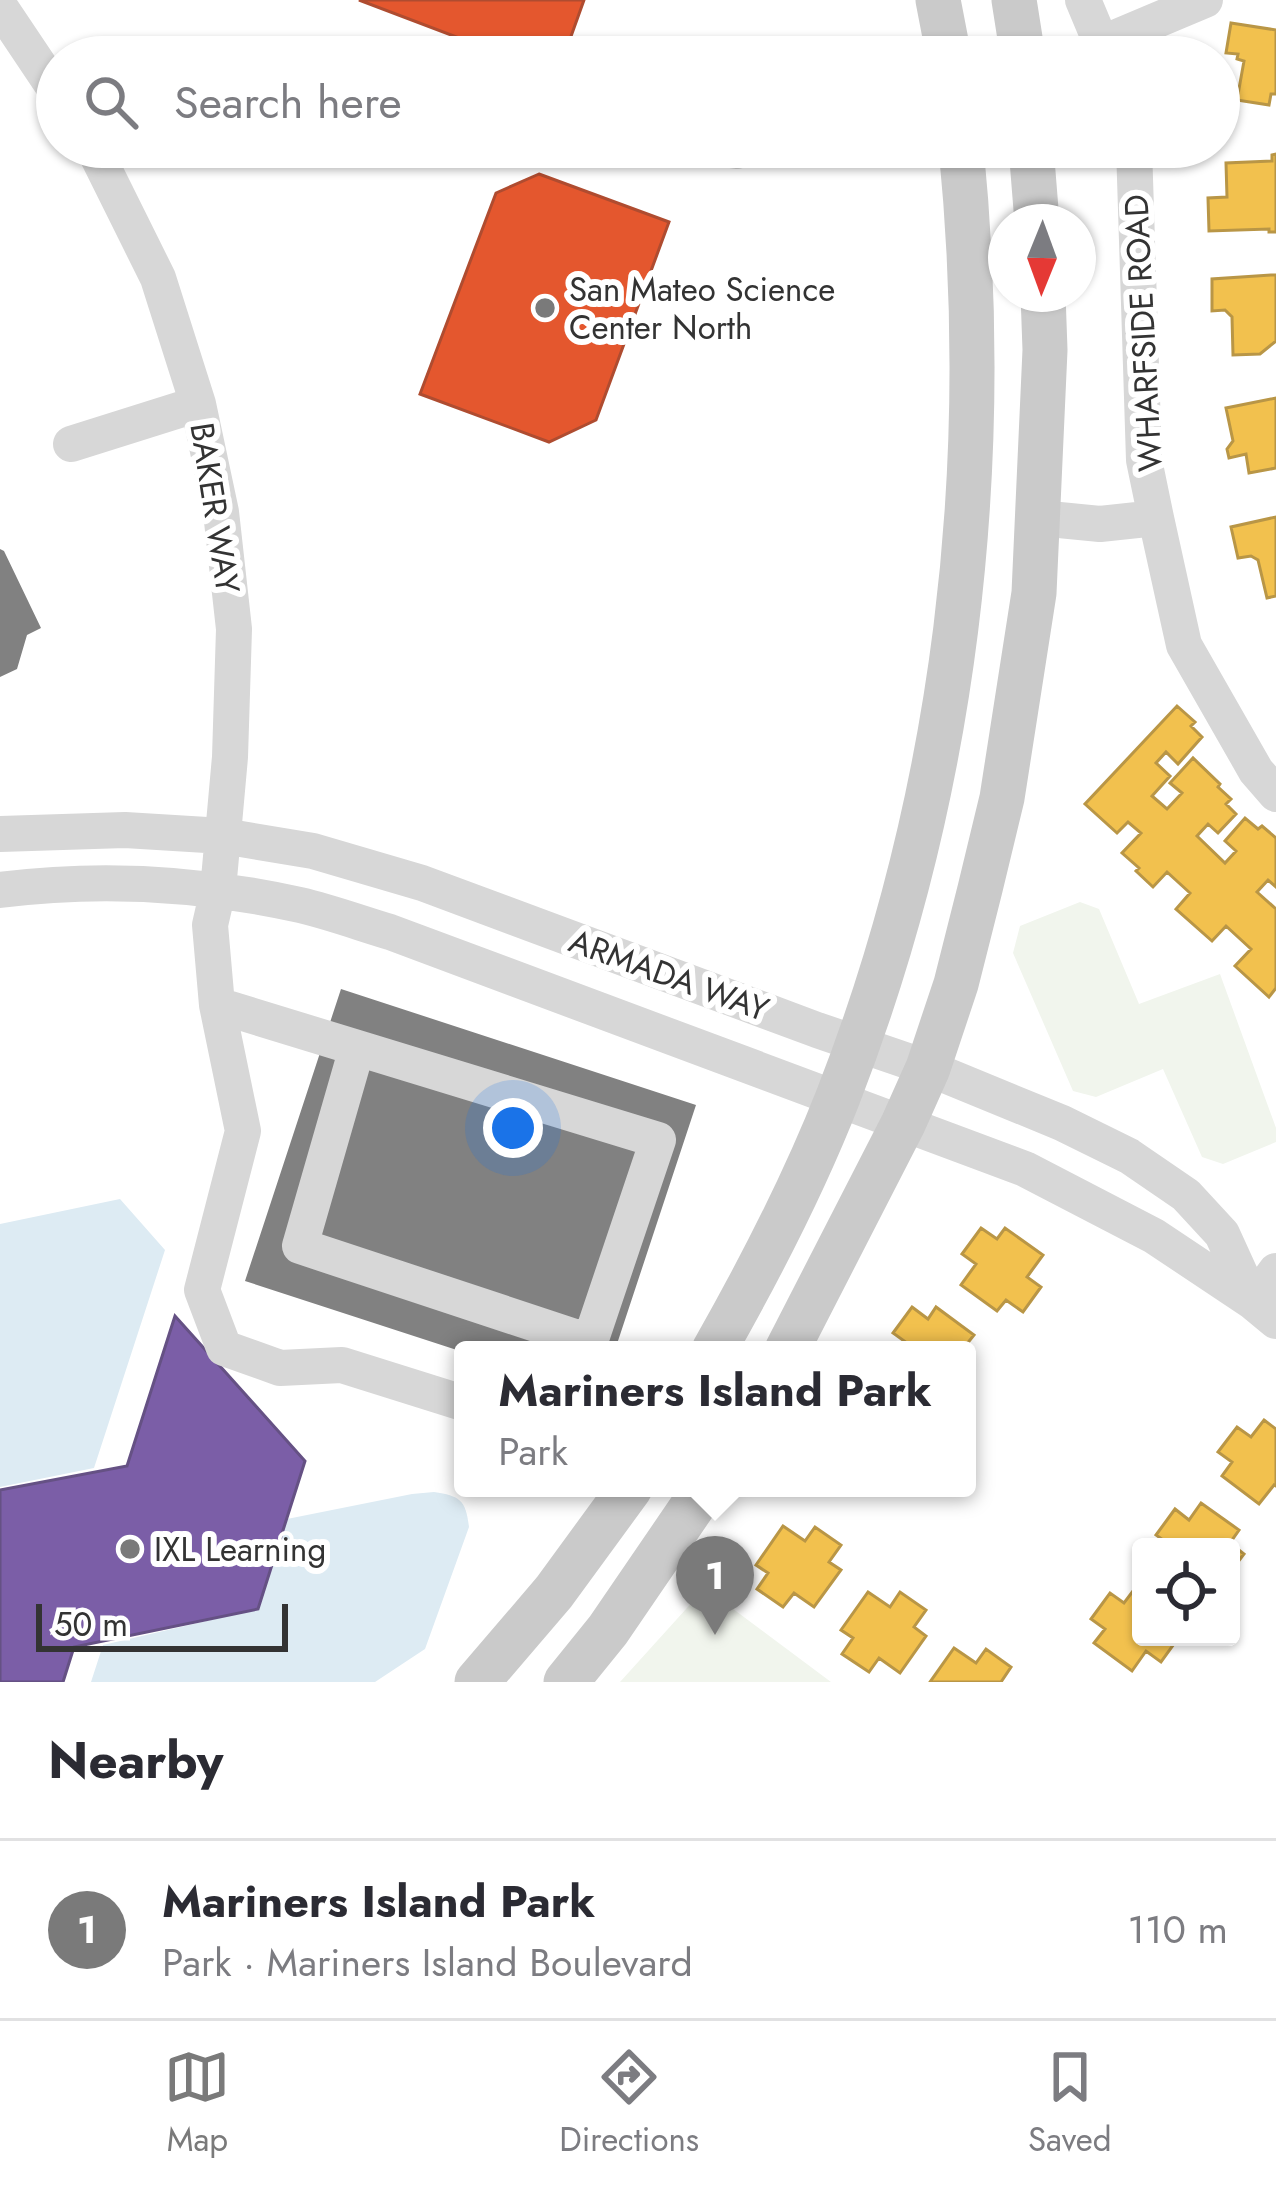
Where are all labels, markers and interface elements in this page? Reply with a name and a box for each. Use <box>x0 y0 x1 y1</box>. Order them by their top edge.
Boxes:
search box <box>36 36 1240 168</box>
icon: search <box>78 69 144 135</box>
text: Search here <box>174 70 402 135</box>
street label: WHARFSIDE ROAD <box>1112 193 1174 473</box>
north arrow <box>988 204 1096 312</box>
place label: San Mateo Science Center North <box>569 266 835 351</box>
marker: San Mateo Science Center North <box>532 295 558 321</box>
street label: BAKER WAY <box>178 419 252 597</box>
street label: ARMADA WAY <box>563 917 776 1033</box>
your location <box>483 1098 543 1158</box>
popup <box>454 1341 976 1497</box>
text: Mariners Island Park <box>498 1358 932 1423</box>
text: Park <box>498 1423 568 1480</box>
place label: IXL Learning <box>154 1526 326 1573</box>
marker: IXL Learning <box>117 1536 143 1562</box>
pin: 1 <box>676 1536 754 1635</box>
map controls <box>1132 1538 1240 1646</box>
button: locate <box>1132 1538 1240 1646</box>
scale bar <box>36 1598 288 1651</box>
text: 50 m <box>54 1601 128 1648</box>
text: Nearby <box>48 1723 223 1797</box>
text: Mariners Island Park <box>162 1869 595 1934</box>
text: 1 <box>77 1901 97 1958</box>
text: 110 m <box>1127 1901 1228 1958</box>
text: Park · Mariners Island Boulevard <box>162 1934 693 1991</box>
tab: Map <box>164 2044 230 2163</box>
tab: Directions <box>559 2044 699 2163</box>
tab: Saved <box>1028 2044 1112 2163</box>

